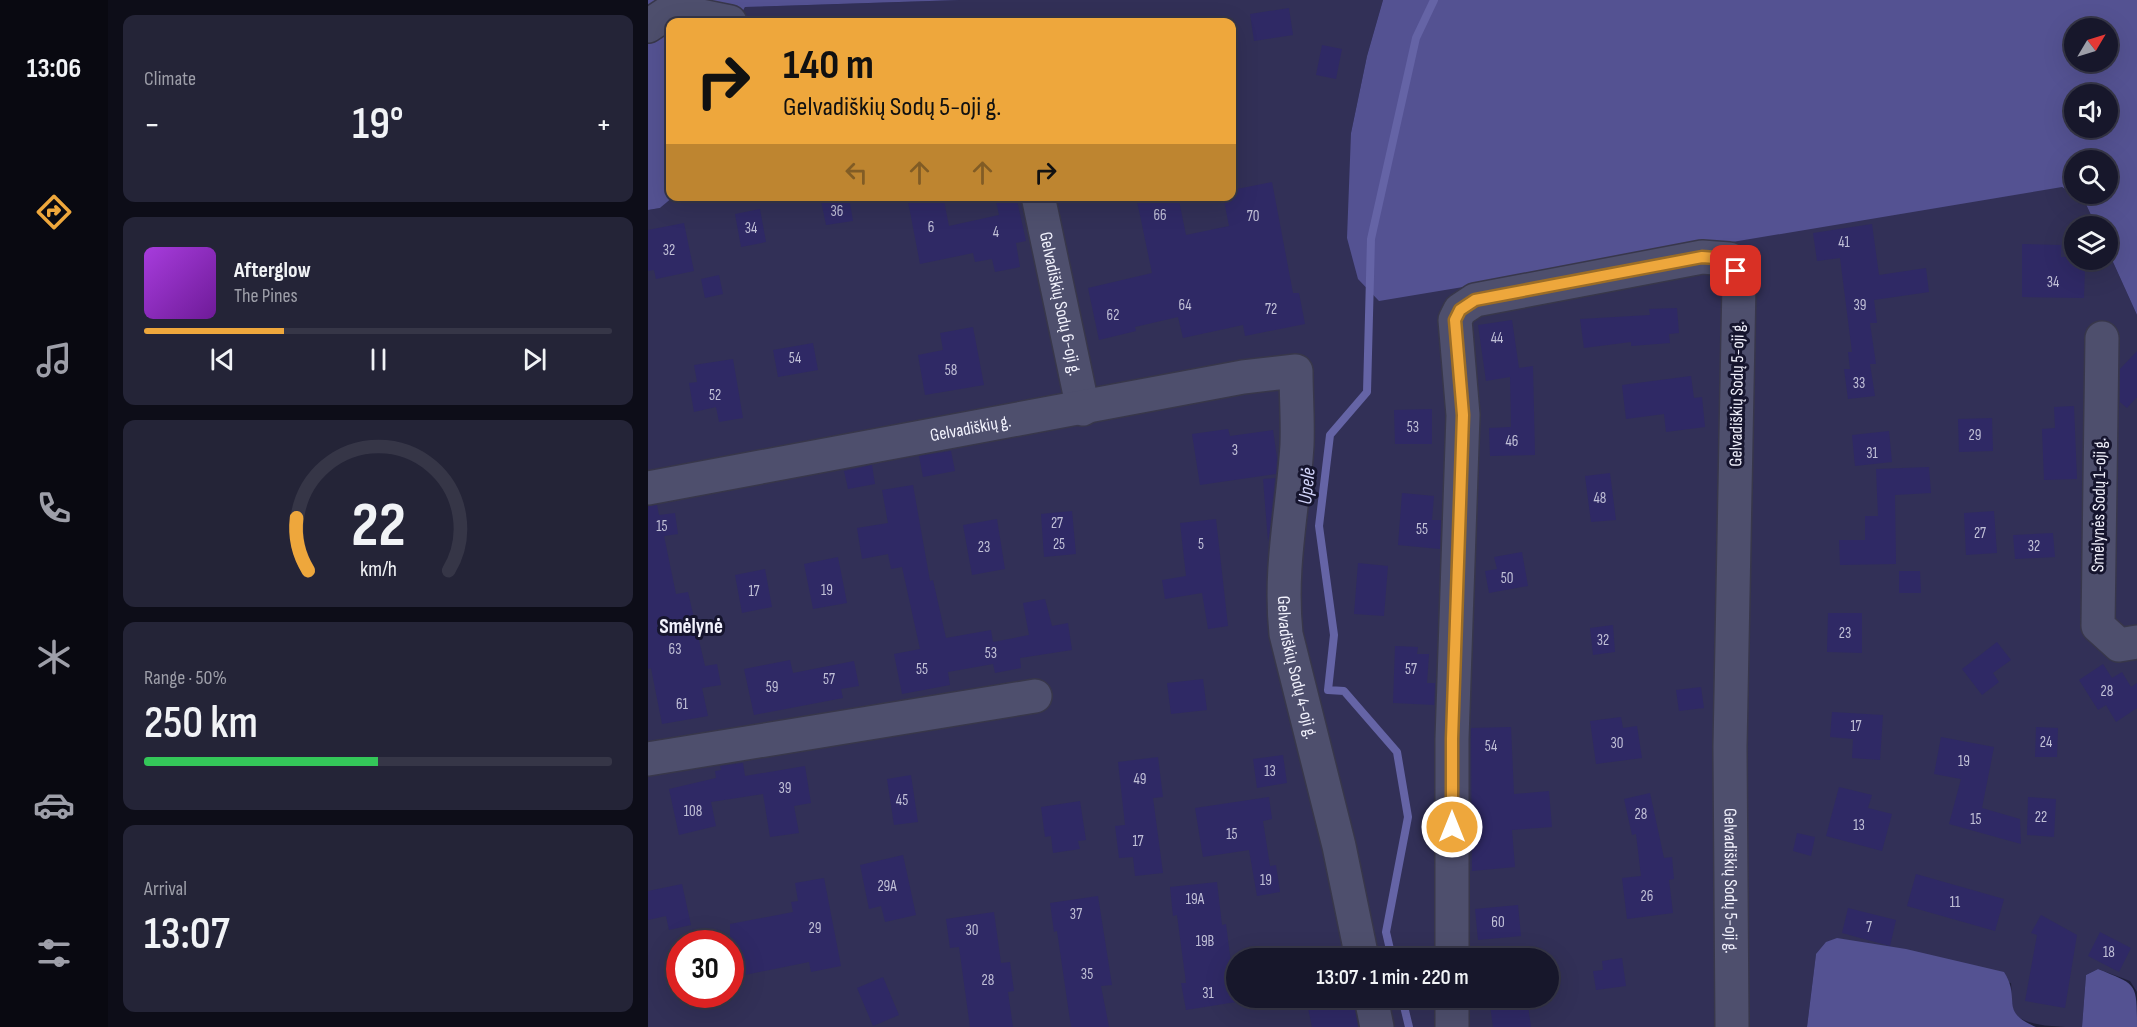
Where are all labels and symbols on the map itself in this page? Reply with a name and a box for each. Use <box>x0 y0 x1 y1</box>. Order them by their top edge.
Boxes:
north arrow <box>2064 18 2118 72</box>
house number: 36 <box>831 202 843 221</box>
house number: 66 <box>1153 206 1167 225</box>
house number: 70 <box>1247 207 1259 226</box>
house number: 6 <box>928 218 934 237</box>
house number: 34 <box>745 219 757 238</box>
house number: 4 <box>993 223 999 242</box>
street label: Gelvadiškių Sodų 6-oji g. <box>1035 230 1086 377</box>
house number: 41 <box>1838 233 1851 252</box>
house number: 32 <box>663 241 675 260</box>
pin <box>1710 245 1761 296</box>
house number: 34 <box>2047 273 2059 292</box>
house number: 64 <box>1178 296 1192 315</box>
house number: 39 <box>1854 296 1866 315</box>
house number: 72 <box>1265 300 1277 319</box>
house number: 62 <box>1107 306 1119 325</box>
street label: Gelvadiškių Sodų 5-oji g. <box>1725 321 1749 467</box>
house number: 44 <box>1491 329 1503 348</box>
house number: 54 <box>789 349 801 368</box>
house number: 58 <box>945 361 957 380</box>
house number: 33 <box>1853 374 1865 393</box>
house number: 52 <box>709 386 721 405</box>
street label: Gelvadiškių g. <box>928 410 1013 446</box>
house number: 53 <box>1407 418 1419 437</box>
house number: 29 <box>1969 426 1981 445</box>
house number: 46 <box>1506 432 1518 451</box>
street label: Smėlynės Sodų 1-oji g. <box>2087 438 2111 572</box>
house number: 3 <box>1232 441 1238 460</box>
house number: 31 <box>1866 444 1879 463</box>
water label: Upelė <box>1293 466 1321 506</box>
house number: 48 <box>1594 489 1606 508</box>
house number: 27 <box>1051 514 1063 533</box>
house number: 15 <box>656 517 668 536</box>
house number: 55 <box>1416 520 1428 539</box>
house number: 27 <box>1974 524 1986 543</box>
house number: 25 <box>1053 535 1065 554</box>
house number: 5 <box>1198 535 1204 554</box>
house number: 32 <box>2028 537 2040 556</box>
house number: 23 <box>978 538 990 557</box>
house number: 50 <box>1501 569 1513 588</box>
house number: 19 <box>821 581 833 600</box>
house number: 17 <box>748 582 760 601</box>
street label: Gelvadiškių Sodų 4-oji g. <box>1274 596 1322 741</box>
district label: Smėlynė <box>659 614 723 639</box>
house number: 23 <box>1839 624 1851 643</box>
house number: 32 <box>1597 631 1609 650</box>
house number: 63 <box>669 640 681 659</box>
house number: 53 <box>985 644 997 663</box>
house number: 55 <box>916 660 928 679</box>
house number: 57 <box>1405 660 1417 679</box>
house number: 57 <box>823 670 835 689</box>
house number: 59 <box>766 678 778 697</box>
house number: 28 <box>2101 682 2113 701</box>
house number: 61 <box>676 695 689 714</box>
house number: 17 <box>1850 717 1862 736</box>
house number: 24 <box>2040 733 2052 752</box>
house number: 30 <box>1611 734 1623 753</box>
house number: 54 <box>1485 737 1497 756</box>
house number: 19 <box>1958 752 1970 771</box>
house number: 13 <box>1264 762 1276 781</box>
house number: 49 <box>1134 770 1146 789</box>
house number: 39 <box>779 779 791 798</box>
house number: 45 <box>896 791 908 810</box>
position arrow <box>1420 795 1484 859</box>
house number: 108 <box>684 802 702 821</box>
house number: 28 <box>1635 805 1647 824</box>
street label: Gelvadiškių Sodų 5-oji g. <box>1720 808 1742 954</box>
house number: 22 <box>2035 808 2047 827</box>
house number: 15 <box>1970 810 1982 829</box>
house number: 13 <box>1853 816 1865 835</box>
house number: 15 <box>1226 825 1238 844</box>
house number: 17 <box>1132 832 1144 851</box>
house number: 19 <box>1260 871 1272 890</box>
house number: 29A <box>877 877 897 896</box>
house number: 26 <box>1641 887 1653 906</box>
house number: 19A <box>1186 890 1205 909</box>
house number: 11 <box>1950 893 1961 912</box>
house number: 37 <box>1070 905 1082 924</box>
house number: 60 <box>1491 913 1505 932</box>
house number: 7 <box>1866 918 1872 937</box>
house number: 29 <box>809 919 821 938</box>
house number: 30 <box>966 921 978 940</box>
speed limit sign: 30 <box>666 930 744 1008</box>
house number: 19B <box>1196 932 1215 951</box>
house number: 18 <box>2103 943 2115 962</box>
house number: 35 <box>1081 965 1093 984</box>
house number: 28 <box>982 971 994 990</box>
house number: 31 <box>1202 984 1215 1003</box>

